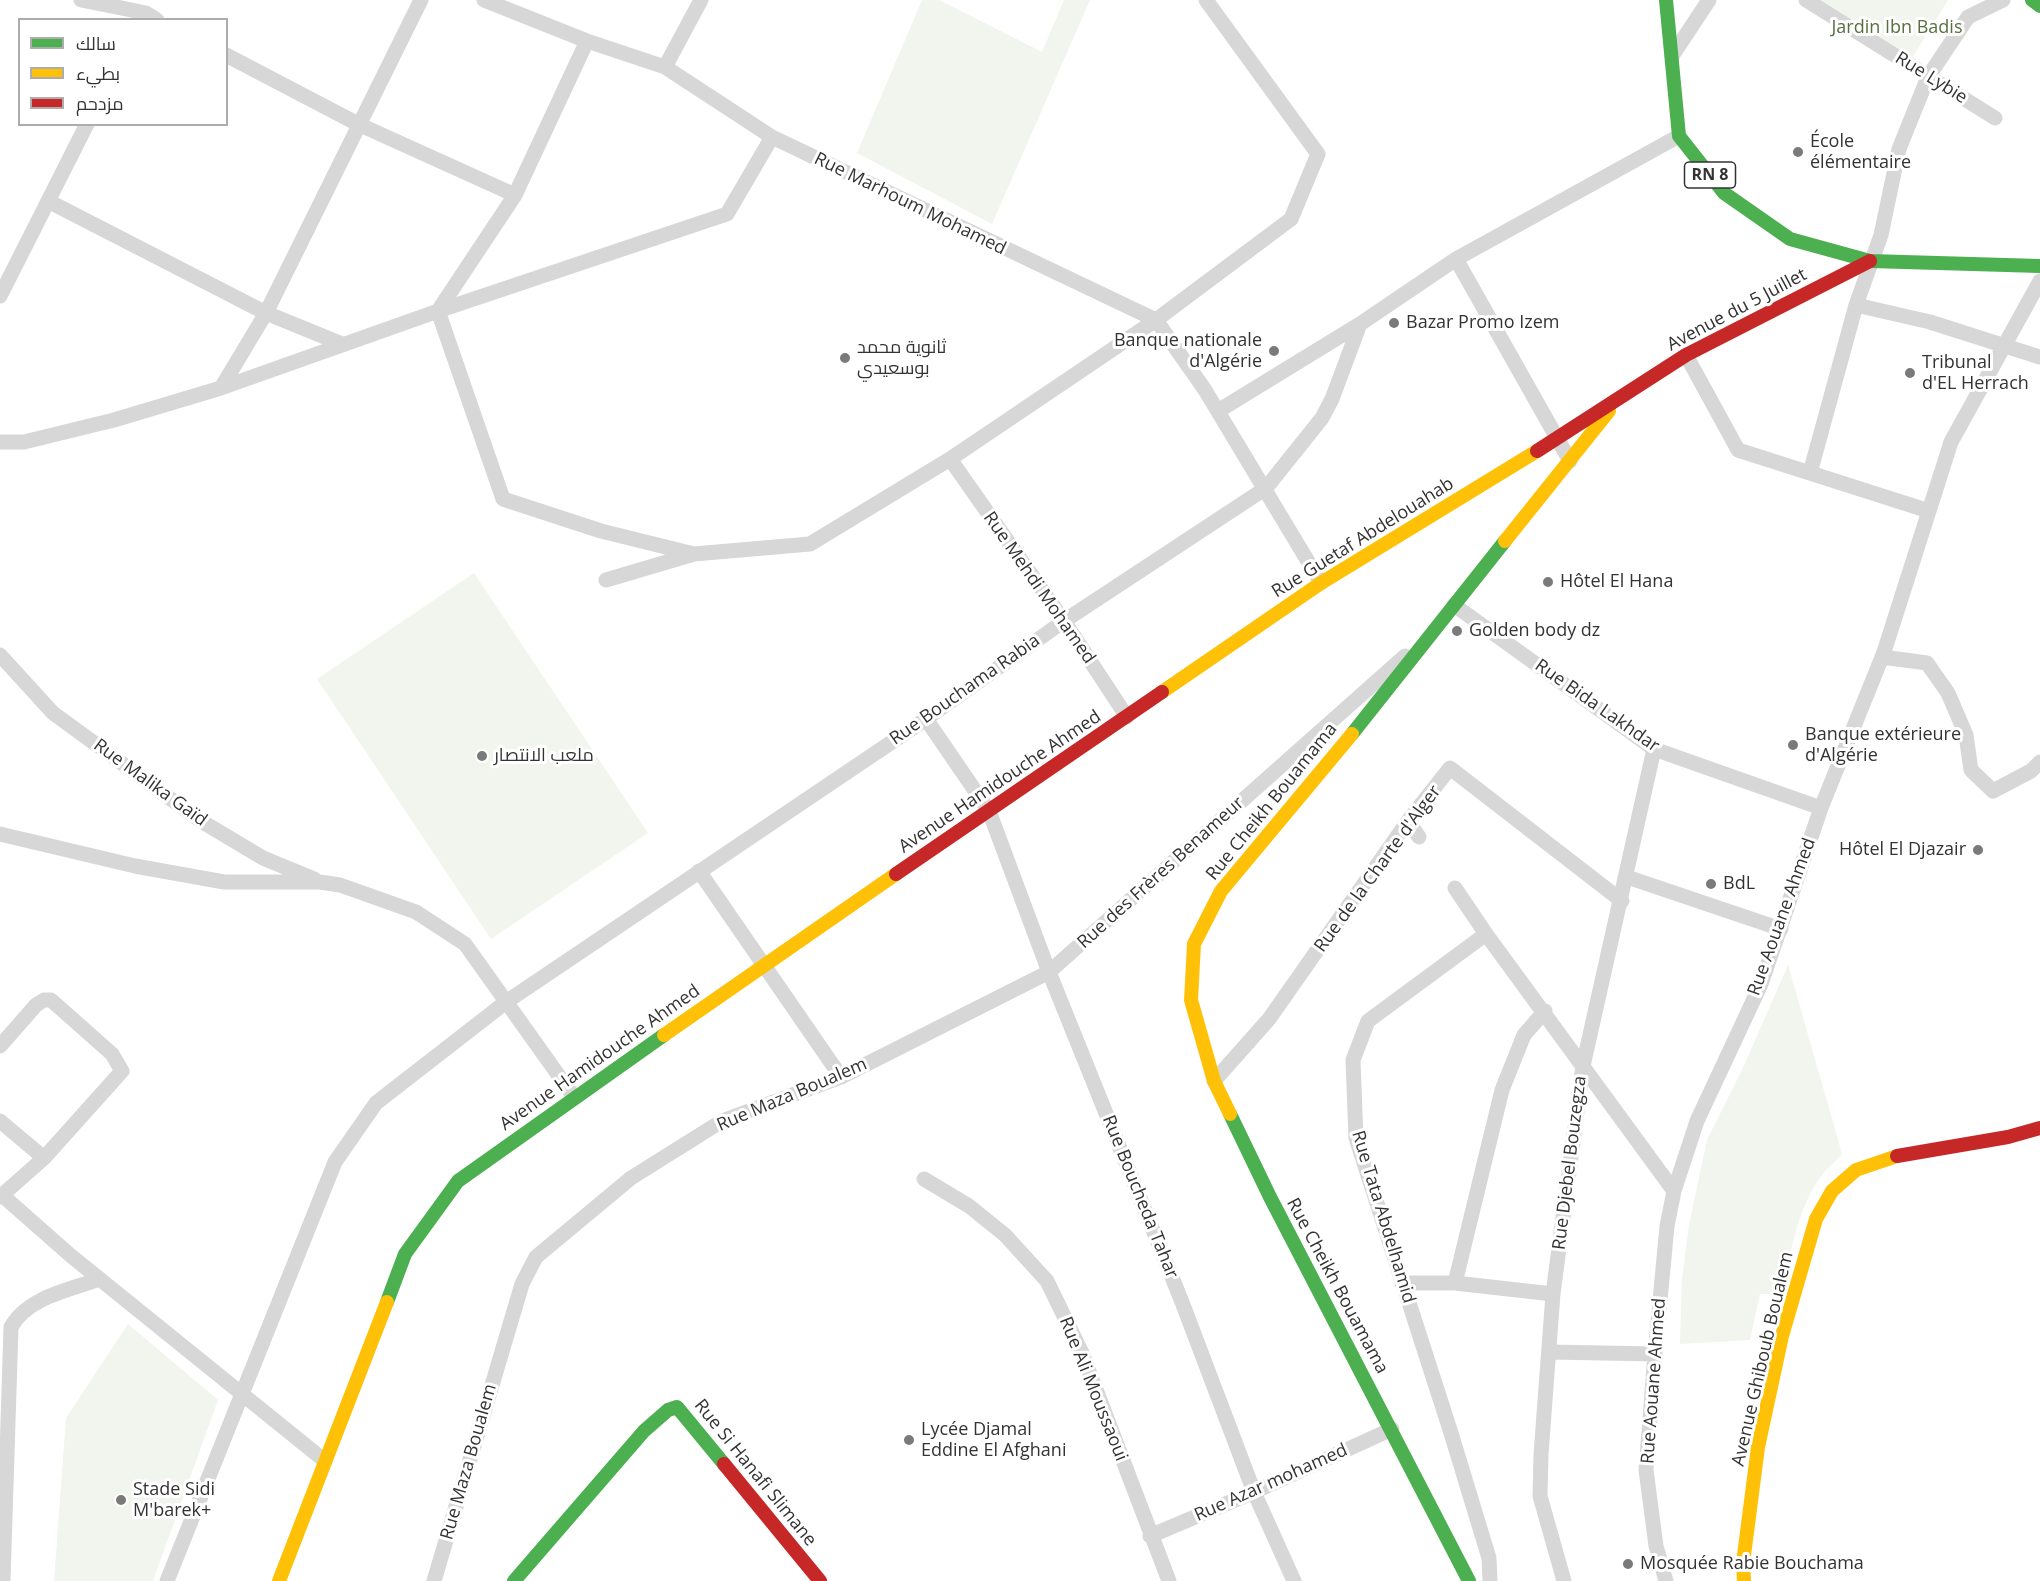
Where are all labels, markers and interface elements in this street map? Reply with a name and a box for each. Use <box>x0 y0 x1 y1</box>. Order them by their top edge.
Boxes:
park label: Jardin Ibn Badis <box>1832 17 1962 39</box>
legend <box>18 18 228 126</box>
text: سالك <box>76 31 116 55</box>
street label: Rue Lybie <box>1891 47 1971 109</box>
text: بطيء <box>76 61 120 85</box>
text: مزدحم <box>76 91 124 115</box>
place label: École élémentaire <box>1810 131 1911 174</box>
marker: École élémentaire <box>1791 145 1805 159</box>
street label: Rue Marhoum Mohamed <box>811 148 1009 260</box>
road number: RN 8 <box>1684 162 1736 188</box>
street label: Avenue du 5 Juillet <box>1663 264 1811 356</box>
place label: Bazar Promo Izem <box>1406 312 1560 334</box>
marker: Bazar Promo Izem <box>1387 316 1401 330</box>
place label: Banque nationale d'Algérie <box>1114 330 1262 372</box>
place label: ثانوية محمد بوسعيدي <box>857 337 946 380</box>
marker: Banque nationale d'Algérie <box>1267 344 1281 358</box>
marker: ثانوية محمد بوسعيدي <box>838 351 852 365</box>
place label: Tribunal d'EL Herrach <box>1922 352 2029 394</box>
marker: Tribunal d'EL Herrach <box>1903 366 1917 380</box>
street label: Rue Guetaf Abdelouahab <box>1268 473 1458 603</box>
street label: Rue Mehdi Mohamed <box>978 508 1100 668</box>
place label: Hôtel El Hana <box>1560 571 1673 593</box>
marker: Hôtel El Hana <box>1541 575 1555 589</box>
place label: Golden body dz <box>1469 620 1600 642</box>
marker: Golden body dz <box>1450 624 1464 638</box>
street label: Rue Bouchama Rabia <box>886 630 1044 750</box>
street label: Rue Bida Lakhdar <box>1531 655 1663 757</box>
street label: Avenue Hamidouche Ahmed <box>895 706 1105 858</box>
street label: Rue Cheikh Bouamama <box>1202 719 1342 885</box>
place label: Banque extérieure d'Algérie <box>1805 724 1961 766</box>
street label: Rue Malika Gaïd <box>89 735 211 831</box>
marker: Banque extérieure d'Algérie <box>1786 738 1800 752</box>
place label: ملعب الانتصار <box>494 745 594 767</box>
marker: ملعب الانتصار <box>475 749 489 763</box>
street label: Rue de la Charte d'Alger <box>1310 781 1446 957</box>
street label: Rue des Frères Benameur <box>1073 792 1249 954</box>
street label: Rue Aouane Ahmed <box>1743 835 1821 999</box>
place label: Hôtel El Djazair <box>1839 839 1966 861</box>
marker: Hôtel El Djazair <box>1971 843 1985 857</box>
place label: BdL <box>1723 873 1755 895</box>
marker: BdL <box>1704 877 1718 891</box>
street label: Avenue Hamidouche Ahmed <box>496 981 704 1135</box>
street label: Rue Maza Boualem <box>714 1054 870 1136</box>
street label: Rue Djebel Bouzegza <box>1549 1075 1591 1251</box>
street label: Rue Boucheda Tahar <box>1097 1112 1183 1282</box>
street label: Rue Tata Abdelhamid <box>1346 1128 1420 1306</box>
street label: Rue Cheikh Bouamama <box>1281 1194 1393 1378</box>
street label: Avenue Ghiboub Boualem <box>1728 1250 1798 1468</box>
street label: Rue Aouane Ahmed <box>1637 1297 1671 1465</box>
street label: Rue Ali Moussaoui <box>1054 1314 1132 1464</box>
street label: Rue Maza Boualem <box>436 1382 502 1542</box>
street label: Rue Si Hanafi Slimane <box>689 1395 821 1551</box>
place label: Lycée Djamal Eddine El Afghani <box>921 1419 1066 1462</box>
marker: Lycée Djamal Eddine El Afghani <box>902 1433 916 1447</box>
street label: Rue Azar mohamed <box>1191 1440 1351 1526</box>
place label: Stade Sidi M'barek+ <box>133 1479 215 1522</box>
marker: Stade Sidi M'barek+ <box>114 1493 128 1507</box>
place label: Mosquée Rabie Bouchama <box>1640 1553 1864 1575</box>
marker: Mosquée Rabie Bouchama <box>1621 1557 1635 1571</box>

